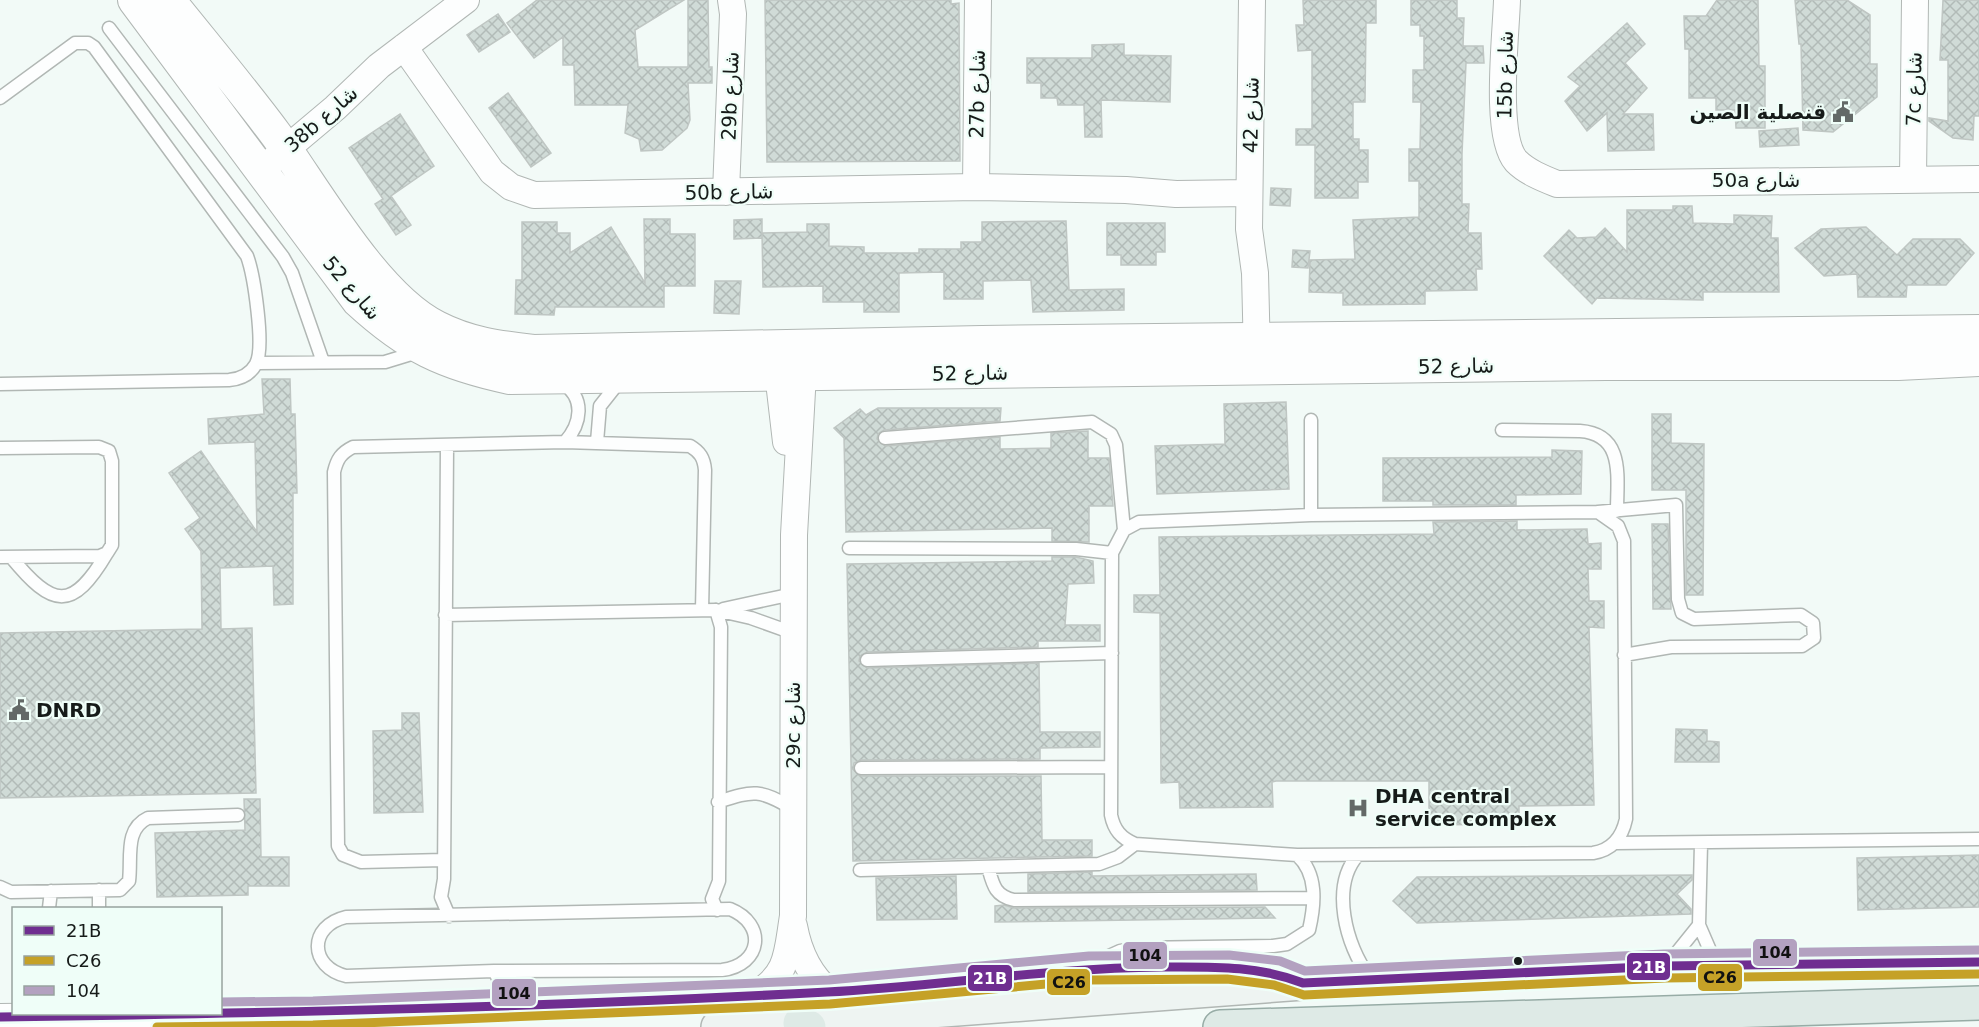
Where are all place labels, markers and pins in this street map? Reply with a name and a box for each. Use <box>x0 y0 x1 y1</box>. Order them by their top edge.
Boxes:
place label: قنصلية الصين <box>1689 100 1826 124</box>
public building icon: قنصلية الصين <box>1831 100 1855 124</box>
public building icon: DNRD <box>7 698 31 722</box>
place label: DNRD <box>36 698 101 722</box>
place label: DHA central service complex <box>1375 784 1557 831</box>
hospital icon: DHA central service complex <box>1346 796 1370 820</box>
unlabelled marker <box>1512 955 1524 967</box>

